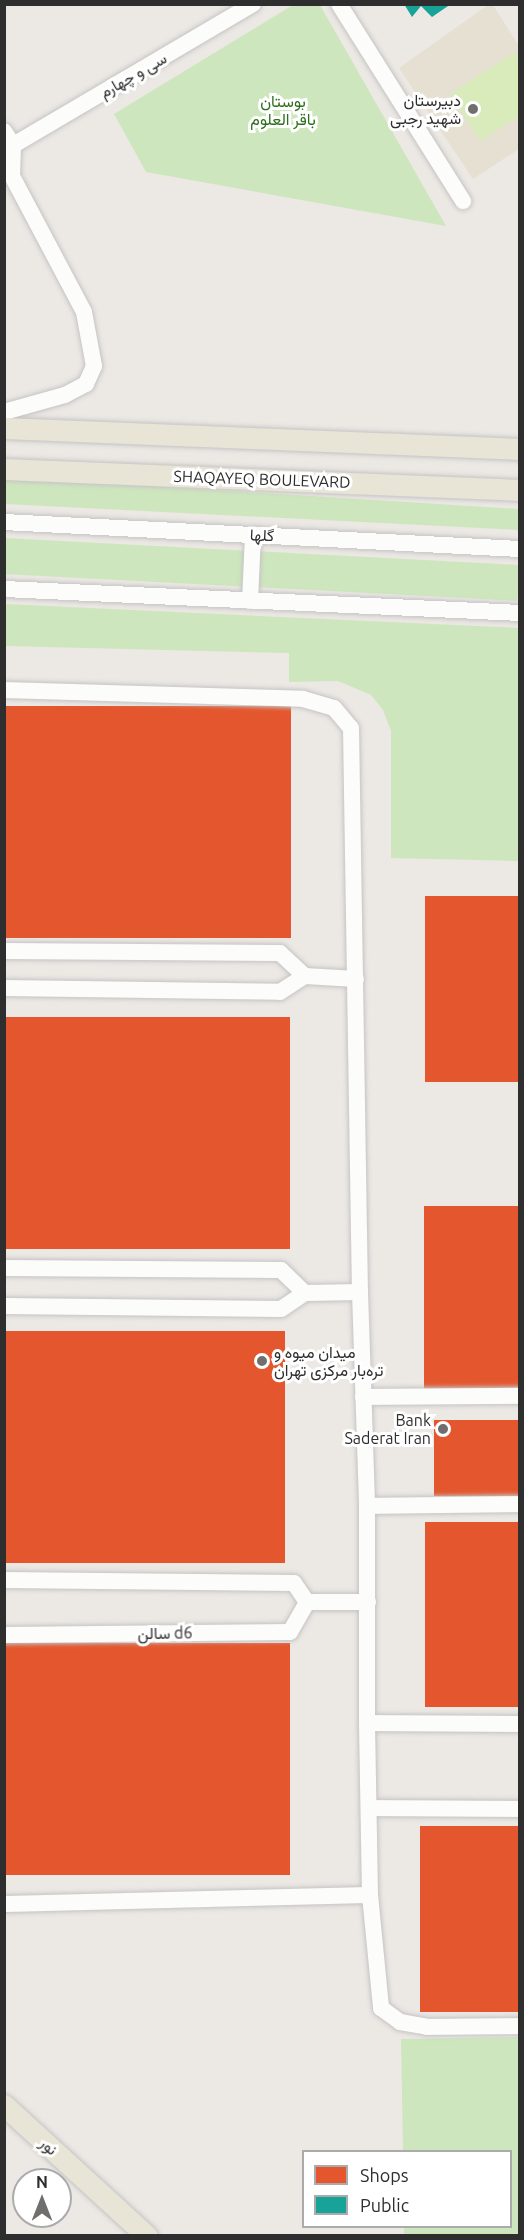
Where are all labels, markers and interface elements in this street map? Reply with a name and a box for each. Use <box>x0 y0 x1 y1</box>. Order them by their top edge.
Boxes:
street label: سی و چهارم <box>96 48 170 102</box>
place label: دبیرستان شهید رجبی <box>390 90 461 128</box>
park label: بوستان باقر العلوم <box>250 91 316 129</box>
marker: دبیرستان شهید رجبی <box>466 102 480 116</box>
street label: SHAQAYEQ BOULEVARD <box>173 466 351 492</box>
street label: گلها <box>249 525 275 545</box>
place label: میدان میوه و تره‌بار مرکزی تهران <box>274 1342 383 1380</box>
marker: میدان میوه و تره‌بار مرکزی تهران <box>255 1354 269 1368</box>
place label: Bank Saderat Iran <box>344 1410 431 1448</box>
marker: Bank Saderat Iran <box>436 1422 450 1436</box>
street label: سالن d6 <box>137 1623 193 1643</box>
street label: نور <box>36 2133 62 2159</box>
legend <box>302 2150 512 2228</box>
text: Shops <box>360 2165 409 2185</box>
north arrow <box>12 2168 72 2228</box>
text: N <box>36 2173 48 2191</box>
text: Public <box>360 2195 409 2215</box>

